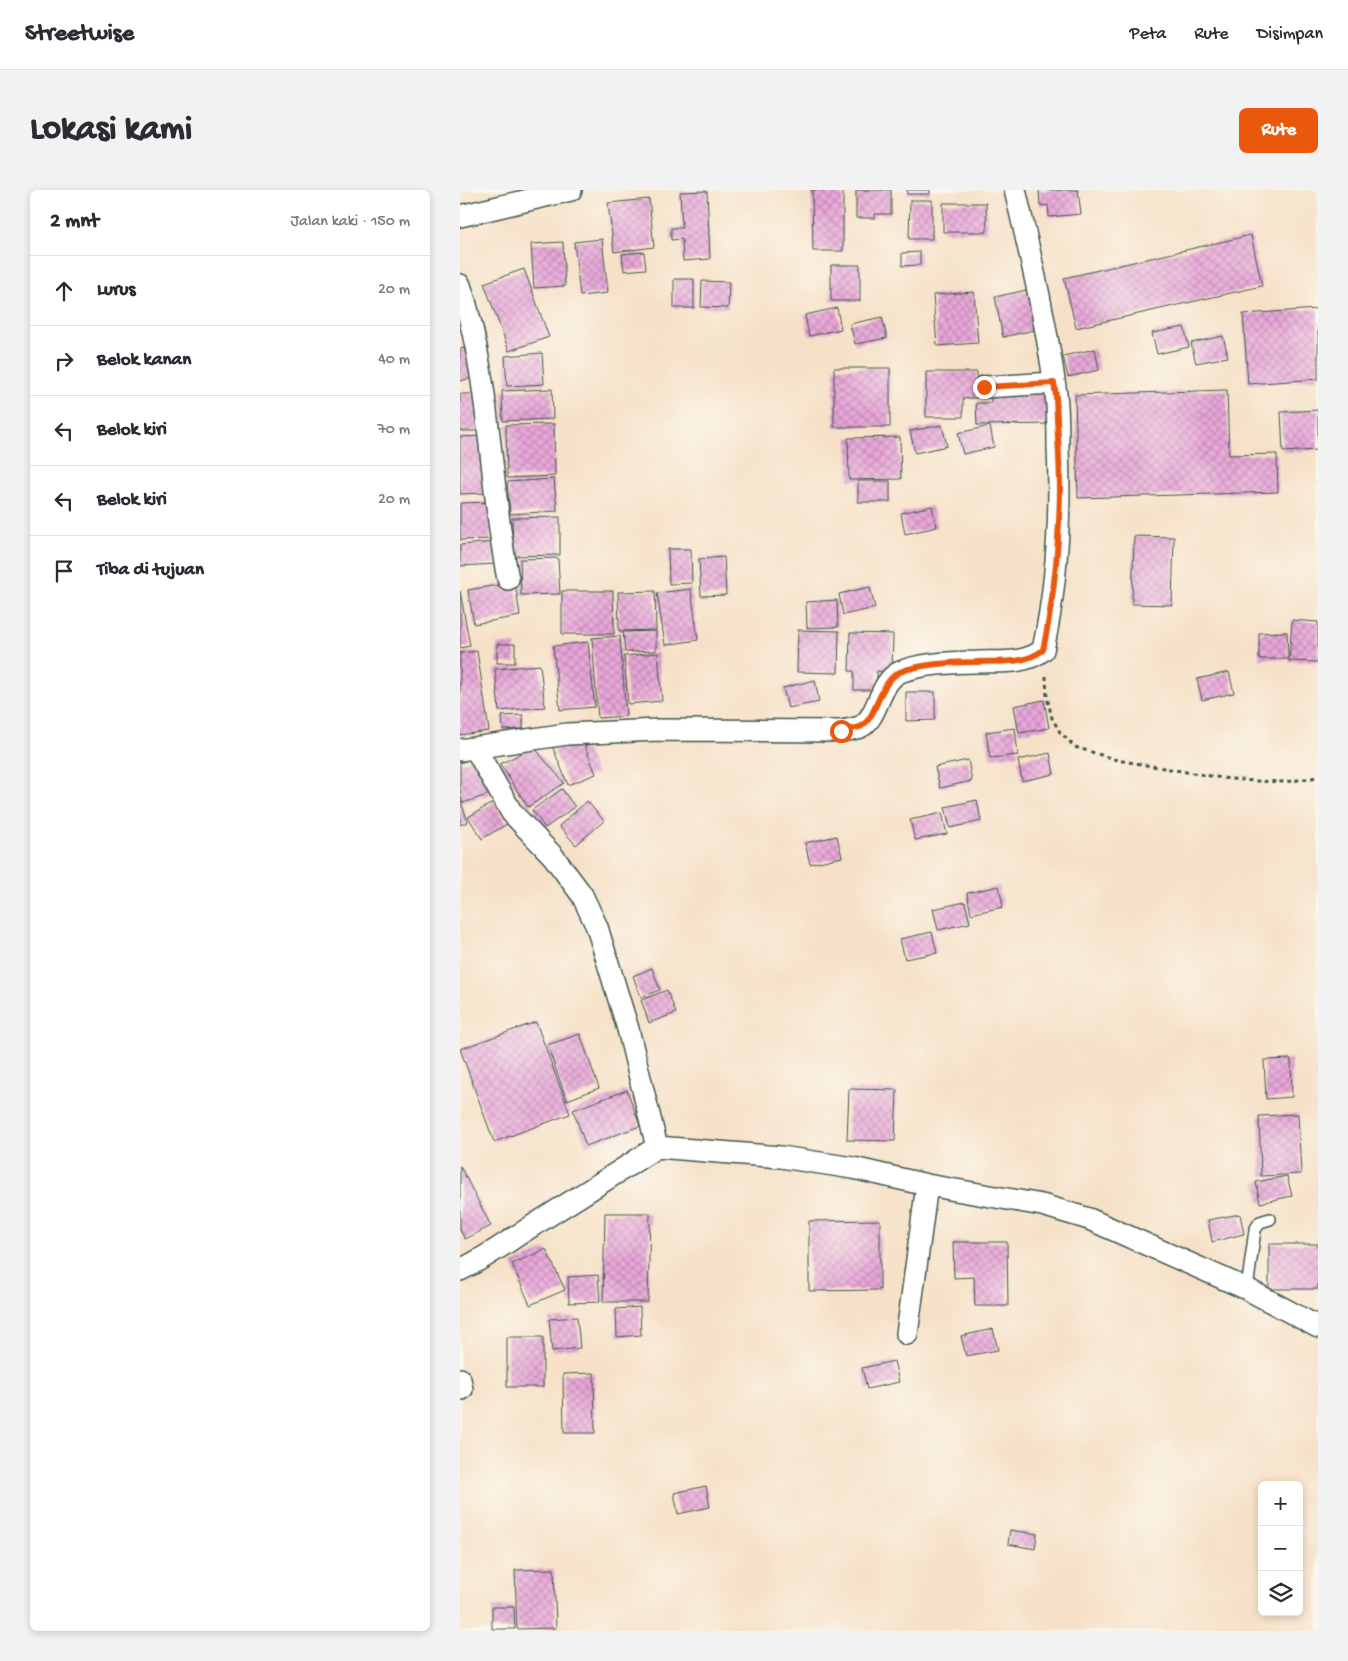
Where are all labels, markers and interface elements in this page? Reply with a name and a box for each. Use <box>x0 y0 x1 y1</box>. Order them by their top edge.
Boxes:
text: Streetwise <box>25 20 134 49</box>
text: Peta <box>1130 24 1166 45</box>
text: Rute <box>1194 24 1229 45</box>
text: Disimpan <box>1257 24 1323 45</box>
button: Rute <box>1239 108 1318 153</box>
text: Lokasi kami <box>30 110 192 151</box>
text: 2 mnt <box>50 210 99 235</box>
text: Jalan kaki · 150 m <box>291 213 410 232</box>
icon: ahead <box>50 277 78 305</box>
text: Lurus <box>97 279 136 302</box>
text: 20 m <box>378 281 410 300</box>
icon: right <box>50 347 78 375</box>
text: Belok kanan <box>97 349 191 372</box>
text: 40 m <box>378 351 410 370</box>
route end <box>973 376 996 399</box>
icon: left <box>50 417 78 445</box>
text: Belok kiri <box>97 419 167 442</box>
text: 70 m <box>377 421 410 440</box>
icon: left <box>50 487 78 515</box>
text: Belok kiri <box>97 489 167 512</box>
text: 20 m <box>378 491 410 510</box>
icon: arrive <box>50 557 78 585</box>
text: Tiba di tujuan <box>97 559 204 582</box>
route start <box>830 720 853 743</box>
map controls <box>1258 1481 1303 1616</box>
button: + <box>1258 1481 1303 1526</box>
button: − <box>1258 1526 1303 1571</box>
button: layers <box>1258 1571 1303 1616</box>

